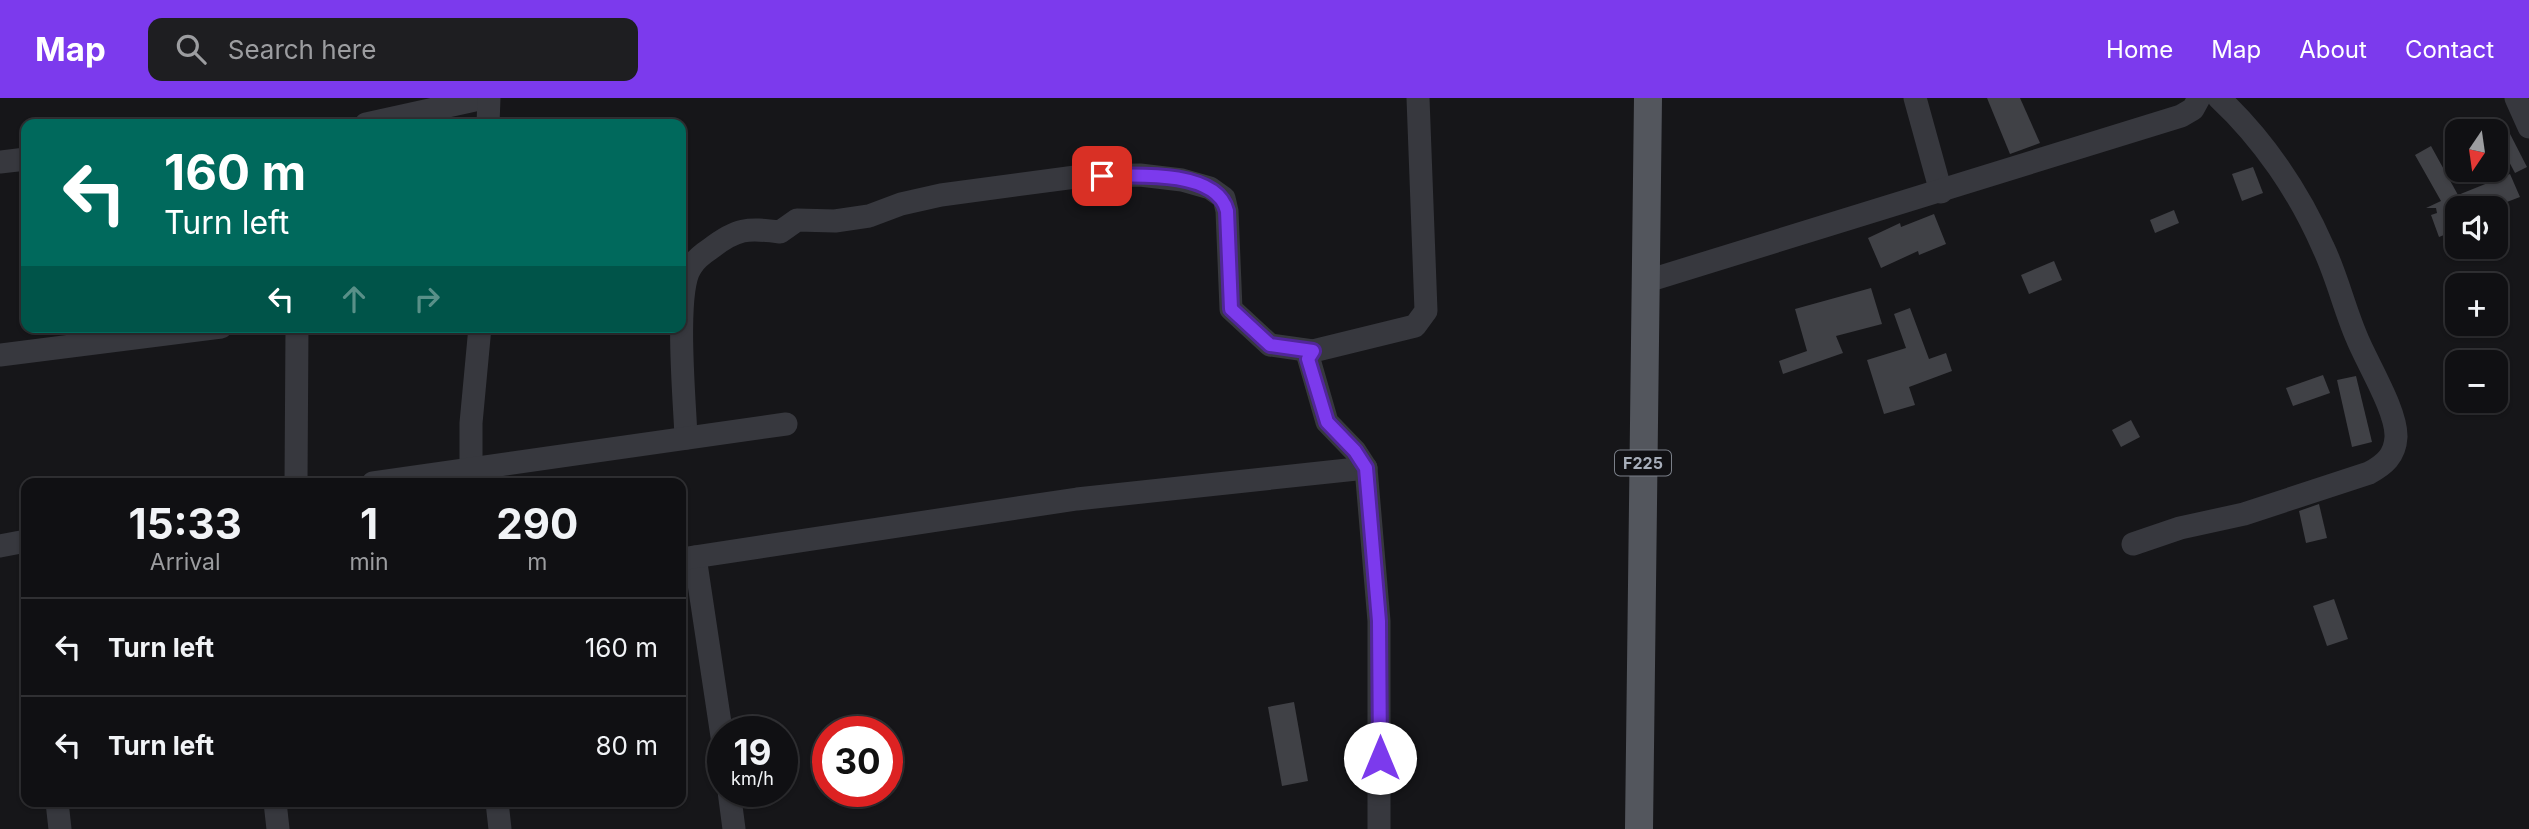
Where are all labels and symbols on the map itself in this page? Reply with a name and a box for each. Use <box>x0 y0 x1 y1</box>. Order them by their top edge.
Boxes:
north arrow <box>2445 119 2508 182</box>
pin <box>1072 146 1132 206</box>
road number: F225 <box>1615 450 1671 476</box>
speed limit sign: 30 <box>812 716 903 807</box>
position arrow <box>1343 721 1417 795</box>

